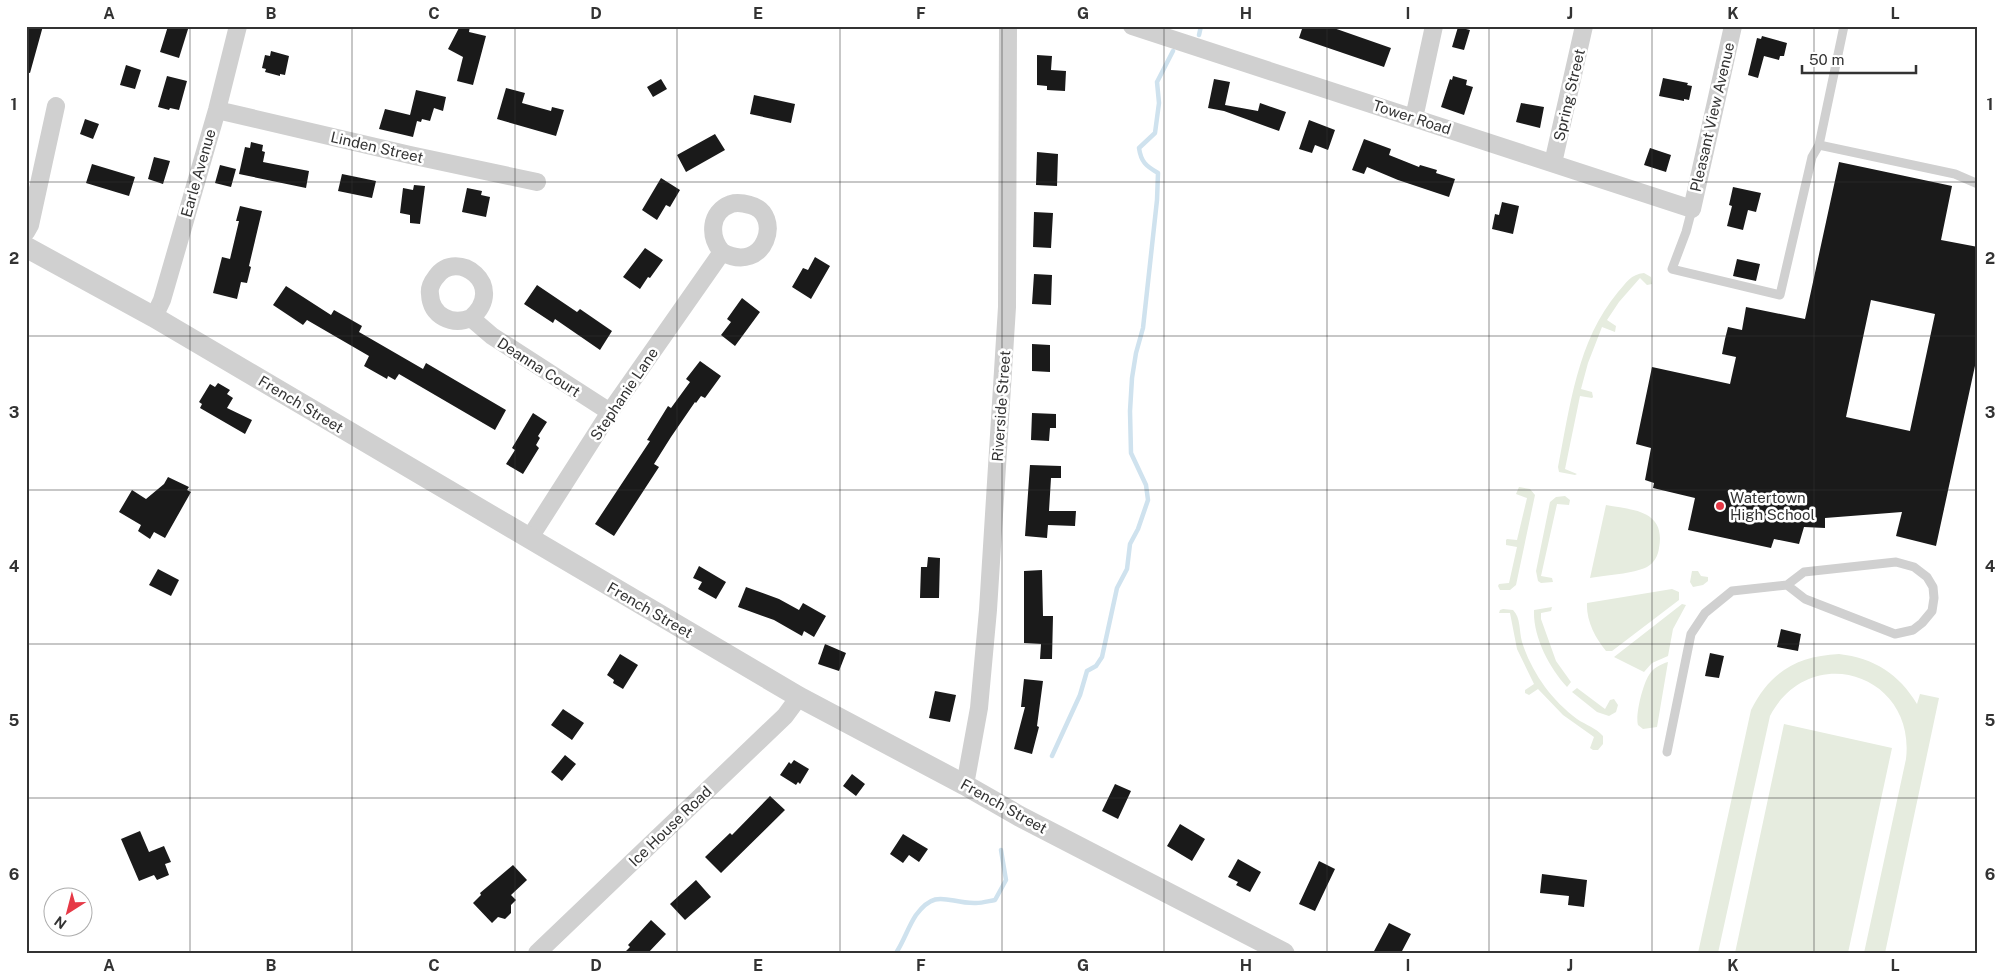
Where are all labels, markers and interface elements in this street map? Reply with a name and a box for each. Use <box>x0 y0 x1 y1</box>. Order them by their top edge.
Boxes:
text: A <box>103 4 115 23</box>
text: B <box>266 4 277 23</box>
text: C <box>428 4 440 23</box>
text: D <box>590 4 602 23</box>
text: E <box>753 4 763 23</box>
text: F <box>916 4 926 23</box>
text: G <box>1077 4 1089 23</box>
text: H <box>1240 4 1252 23</box>
text: I <box>1406 4 1410 23</box>
text: J <box>1567 4 1573 23</box>
text: K <box>1727 4 1739 23</box>
text: L <box>1890 4 1900 23</box>
street label: Pleasant View Avenue <box>1687 41 1737 193</box>
scale bar <box>1802 42 1915 74</box>
street label: Spring Street <box>1550 47 1588 143</box>
text: 50 m <box>1809 51 1844 68</box>
text: 1 <box>11 95 17 114</box>
text: 1 <box>1987 95 1993 114</box>
street label: Tower Road <box>1371 96 1453 138</box>
street label: Earle Avenue <box>177 127 219 219</box>
street label: Linden Street <box>329 128 425 166</box>
text: 2 <box>9 249 19 268</box>
text: 2 <box>1985 249 1995 268</box>
street label: Deanna Court <box>494 334 584 400</box>
street label: Stephanie Lane <box>587 344 661 444</box>
street label: Riverside Street <box>989 350 1013 462</box>
street label: French Street <box>255 372 347 436</box>
text: 3 <box>9 403 19 422</box>
text: 3 <box>1985 403 1995 422</box>
place label: Watertown High School <box>1730 489 1815 523</box>
marker: Watertown High School <box>1714 500 1726 512</box>
text: 4 <box>9 557 20 576</box>
text: 4 <box>1985 557 1996 576</box>
street label: French Street <box>604 579 696 641</box>
text: 5 <box>9 711 20 730</box>
text: 5 <box>1985 711 1996 730</box>
street label: French Street <box>958 775 1050 837</box>
street label: Ice House Road <box>625 782 715 870</box>
text: 6 <box>9 865 19 884</box>
text: 6 <box>1985 865 1995 884</box>
north arrow <box>42 886 92 936</box>
text: N <box>51 913 69 932</box>
text: A <box>103 956 115 975</box>
text: B <box>266 956 277 975</box>
text: C <box>428 956 440 975</box>
text: D <box>590 956 602 975</box>
text: E <box>753 956 763 975</box>
text: F <box>916 956 926 975</box>
text: G <box>1077 956 1089 975</box>
text: H <box>1240 956 1252 975</box>
text: I <box>1406 956 1410 975</box>
text: J <box>1567 956 1573 975</box>
text: K <box>1727 956 1739 975</box>
text: L <box>1890 956 1900 975</box>

